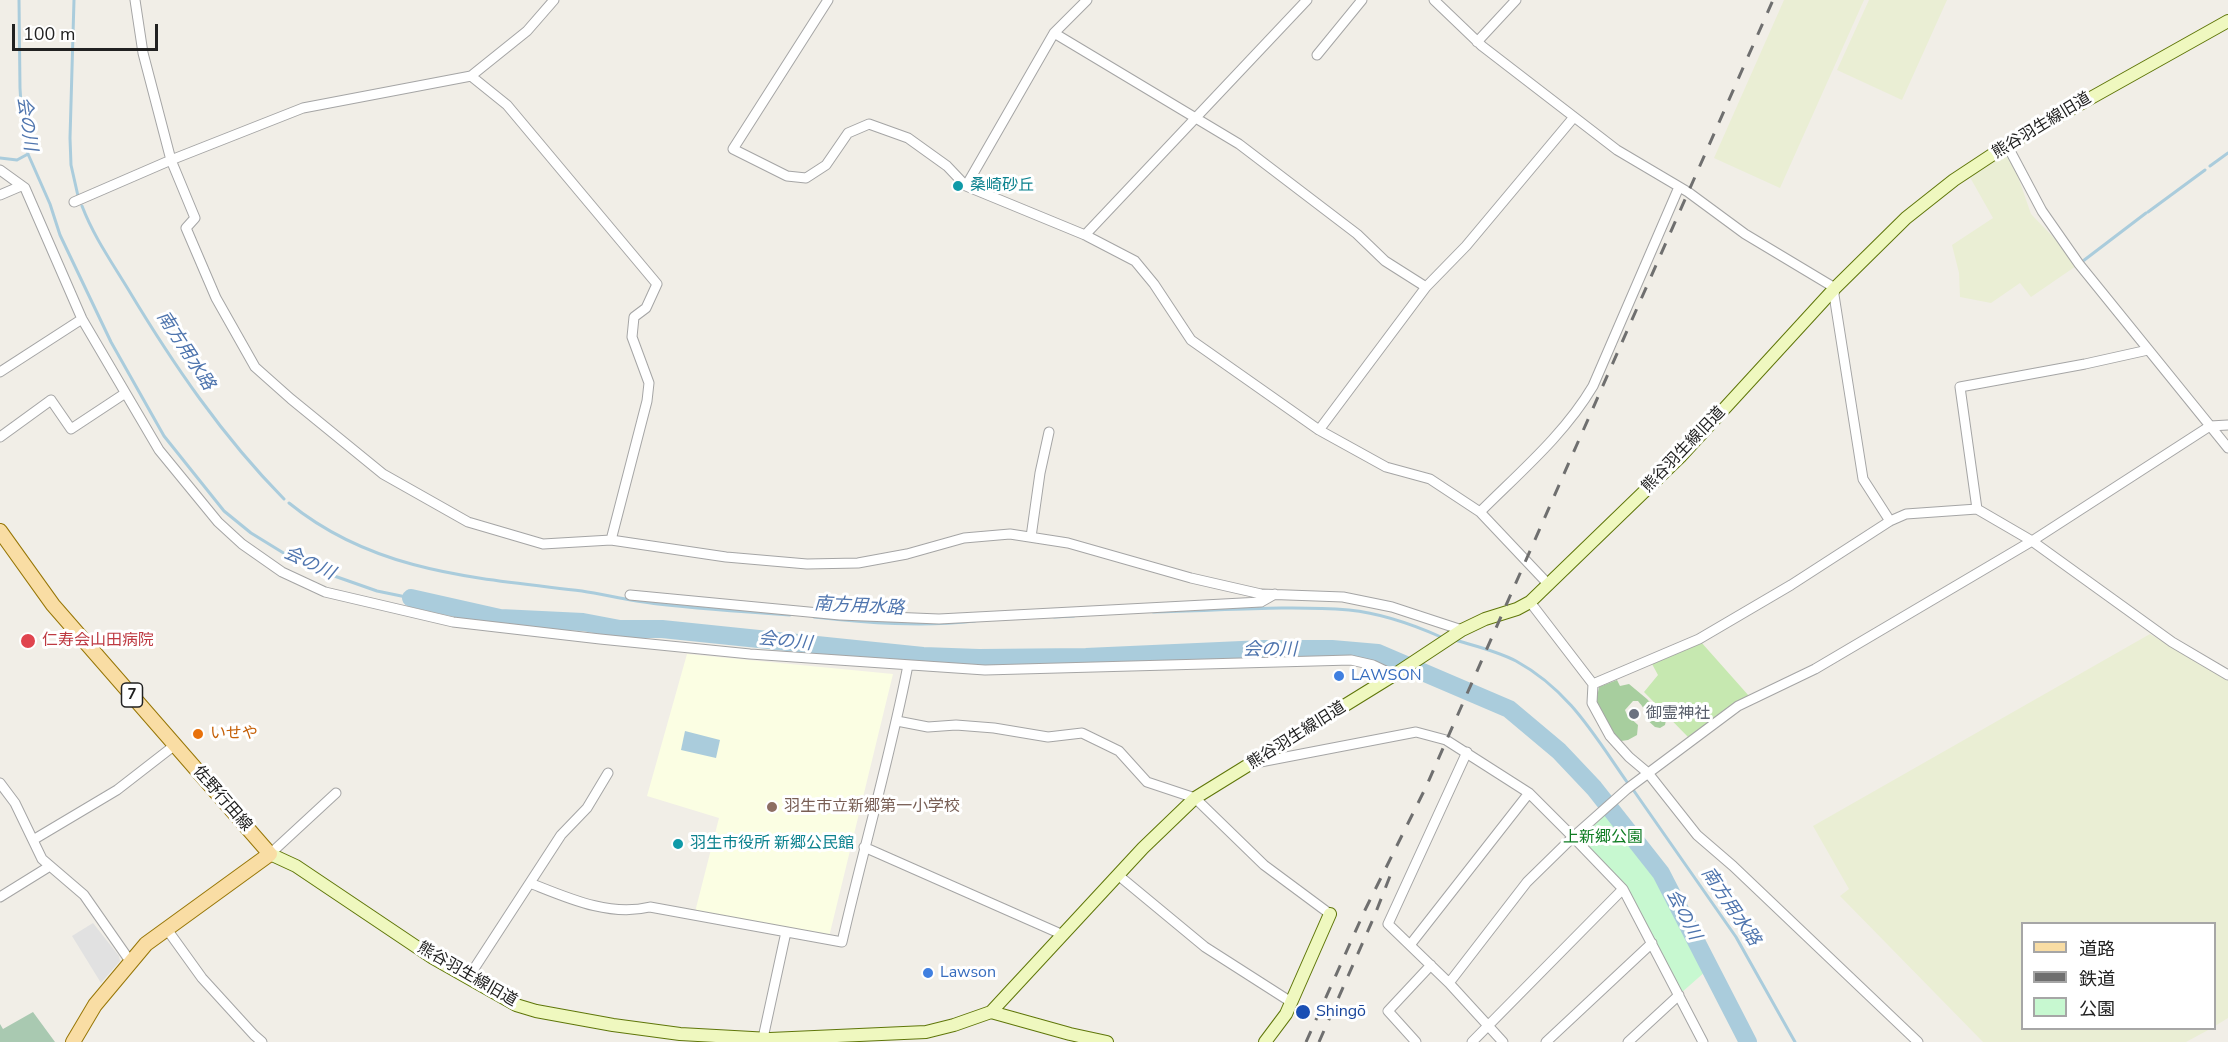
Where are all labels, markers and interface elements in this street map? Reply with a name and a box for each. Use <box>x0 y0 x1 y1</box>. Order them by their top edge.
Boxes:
scale bar <box>15 12 160 50</box>
text: 100 m <box>23 22 75 46</box>
street label: 熊谷羽生線旧道 <box>1989 89 2095 163</box>
water label: 会の川 <box>12 96 40 152</box>
place label: 桑崎砂丘 <box>970 176 1034 196</box>
marker: 桑崎砂丘 <box>951 179 965 193</box>
water label: 南方用水路 <box>151 307 219 395</box>
street label: 熊谷羽生線旧道 <box>1638 403 1730 497</box>
water label: 会の川 <box>280 543 338 585</box>
water label: 南方用水路 <box>813 594 905 620</box>
water label: 会の川 <box>757 628 813 656</box>
place label: 仁寿会山田病院 <box>42 631 154 651</box>
marker: 仁寿会山田病院 <box>19 632 37 650</box>
water label: 会の川 <box>1243 640 1297 662</box>
place label: LAWSON <box>1351 666 1422 686</box>
marker: LAWSON <box>1332 669 1346 683</box>
road number: 7 <box>122 683 142 707</box>
street label: 熊谷羽生線旧道 <box>1244 698 1350 774</box>
place label: 御霊神社 <box>1646 704 1710 724</box>
marker: 御霊神社 <box>1627 707 1641 721</box>
place label: いせや <box>210 724 258 744</box>
marker: いせや <box>191 727 205 741</box>
street label: 佐野行田線 <box>189 763 255 835</box>
place label: 羽生市立新郷第一小学校 <box>784 797 960 817</box>
marker: 羽生市立新郷第一小学校 <box>765 800 779 814</box>
park label: 上新郷公園 <box>1563 828 1643 848</box>
place label: 羽生市役所 新郷公民館 <box>690 834 854 854</box>
marker: 羽生市役所 新郷公民館 <box>671 837 685 851</box>
water label: 南方用水路 <box>1696 864 1764 950</box>
water label: 会の川 <box>1661 886 1705 944</box>
legend <box>2021 922 2216 1030</box>
text: 道路 <box>2079 937 2115 961</box>
street label: 熊谷羽生線旧道 <box>414 939 520 1011</box>
place label: Lawson <box>940 963 996 983</box>
marker: Lawson <box>921 966 935 980</box>
text: 鉄道 <box>2079 967 2115 991</box>
text: 公園 <box>2079 997 2115 1021</box>
place label: Shingō <box>1316 1002 1366 1022</box>
marker: Shingō <box>1294 1003 1312 1021</box>

